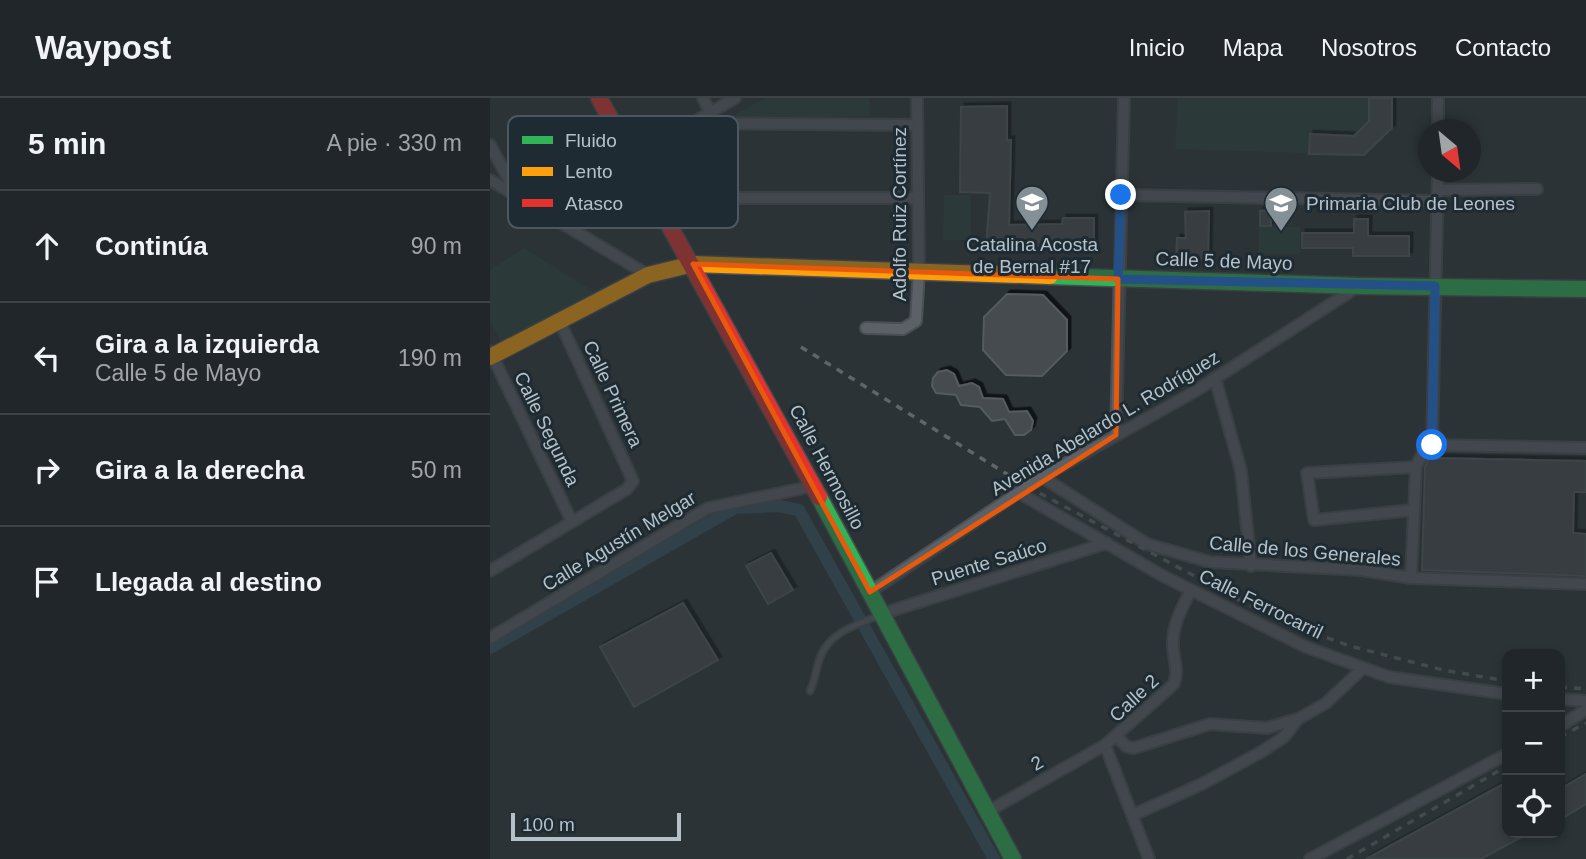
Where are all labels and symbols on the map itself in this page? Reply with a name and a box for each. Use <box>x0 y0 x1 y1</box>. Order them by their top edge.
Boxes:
legend <box>508 116 738 228</box>
north arrow <box>1418 119 1481 182</box>
street label: Adolfo Ruiz Cortínez <box>889 127 910 301</box>
text: Fluido <box>565 130 617 151</box>
text: Lento <box>565 161 613 182</box>
route end <box>1105 179 1136 210</box>
school or university icon: Catalina Acosta de Bernal #17 <box>1013 183 1051 232</box>
school or university icon: Primaria Club de Leones <box>1262 184 1300 233</box>
text: Atasco <box>565 193 623 214</box>
place label: Primaria Club de Leones <box>1306 193 1515 214</box>
place label: Catalina Acosta de Bernal #17 <box>966 234 1098 277</box>
street label: Calle 5 de Mayo <box>1155 248 1293 274</box>
street label: Calle Primera <box>579 337 647 451</box>
street label: Avenida Abelardo L. Rodríguez <box>987 346 1223 500</box>
street label: Calle Segunda <box>510 368 584 490</box>
street label: Calle Hermosillo <box>785 401 869 533</box>
route start <box>1416 429 1447 460</box>
street label: Calle Agustín Melgar <box>538 487 700 595</box>
street label: Calle de los Generales <box>1208 532 1402 570</box>
street label: Puente Saúco <box>929 535 1049 589</box>
street label: Calle Ferrocarril <box>1196 565 1326 643</box>
street label: Calle 2 <box>1105 670 1163 726</box>
street label: 2 <box>1027 751 1047 775</box>
scale bar <box>511 810 681 842</box>

